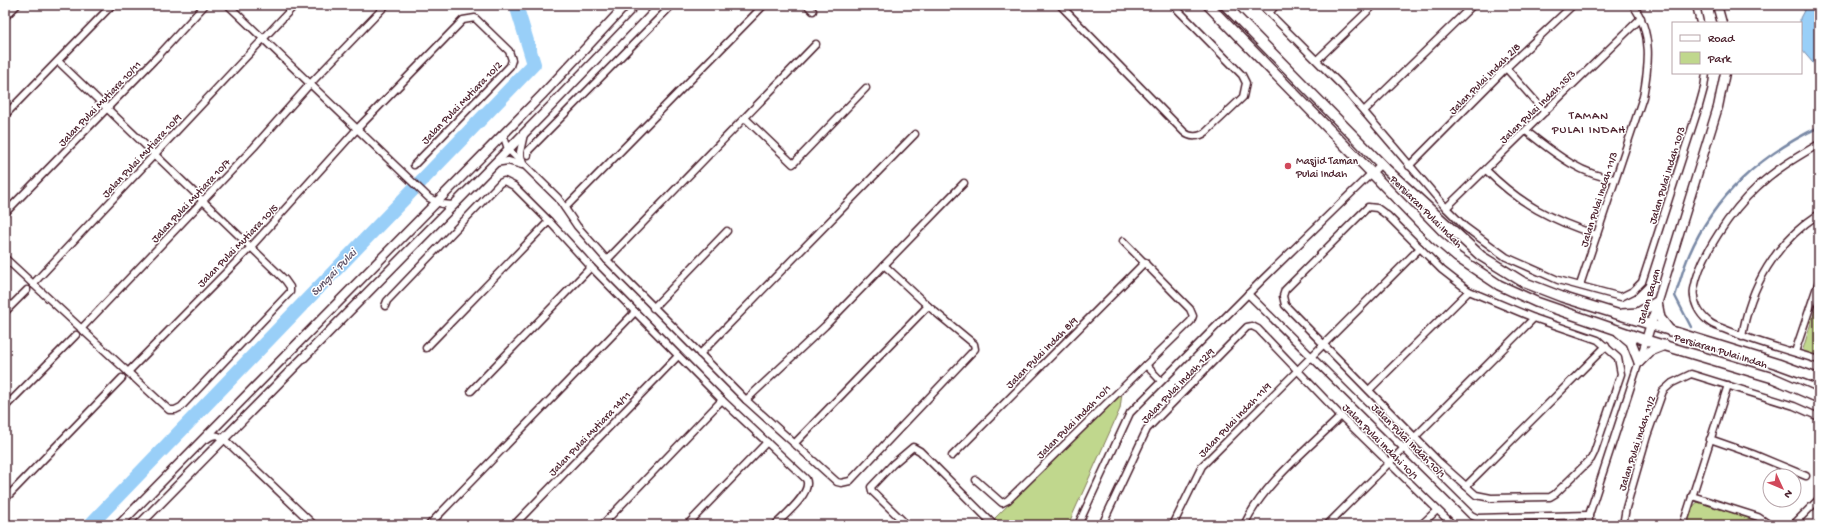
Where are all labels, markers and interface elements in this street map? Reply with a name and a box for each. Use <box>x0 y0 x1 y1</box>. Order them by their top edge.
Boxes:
legend <box>1672 22 1802 74</box>
text: Road <box>1708 33 1735 47</box>
street label: Jalan Pulai Indah 2/8 <box>1447 41 1524 118</box>
text: Park <box>1707 53 1733 67</box>
street label: Jalan Pulai Mutiara 10/11 <box>57 59 144 149</box>
street label: Jalan Pulai Mutiara 10/2 <box>420 59 505 147</box>
street label: Jalan Pulai Indah 15/3 <box>1498 68 1579 147</box>
district label: TAMAN PULAI INDAH <box>1551 110 1626 138</box>
street label: Jalan Pulai Mutiara 10/9 <box>100 112 185 201</box>
street label: Jalan Pulai Indah 10/3 <box>1647 125 1689 226</box>
street label: Jalan Pulai Indah 11/3 <box>1579 150 1621 249</box>
place label: Masjid Taman Pulai Indah <box>1295 156 1359 181</box>
street label: Jalan Pulai Mutiara 10/7 <box>149 157 234 246</box>
marker: Masjid Taman Pulai Indah <box>1283 161 1293 171</box>
street label: Persiaran Pulai Indah <box>1386 173 1464 251</box>
street label: Jalan Pulai Mutiara 10/5 <box>196 202 281 290</box>
water label: Sungai Pulai <box>309 246 361 300</box>
street label: Jalan Bayan <box>1636 267 1664 325</box>
street label: Jalan Pulai Indah 8/9 <box>1004 315 1081 392</box>
street label: Persiaran Pulai Indah <box>1671 332 1769 372</box>
street label: Jalan Pulai Indah 12/9 <box>1139 346 1218 427</box>
street label: Jalan Pulai Indah 11/9 <box>1197 380 1274 460</box>
street label: Jalan Pulai Indah 10/1 <box>1035 383 1114 462</box>
street label: Jalan Pulai Mutiara 14/11 <box>547 390 634 479</box>
street label: Jalan Pulai Indah 11/2 <box>1617 394 1659 493</box>
street label: Jalan Pulai Indahi 10/1 <box>1339 402 1420 483</box>
street label: Jalan Pulai Indah 10/1 <box>1368 402 1447 481</box>
north arrow <box>1762 468 1802 508</box>
text: N <box>1781 487 1795 500</box>

